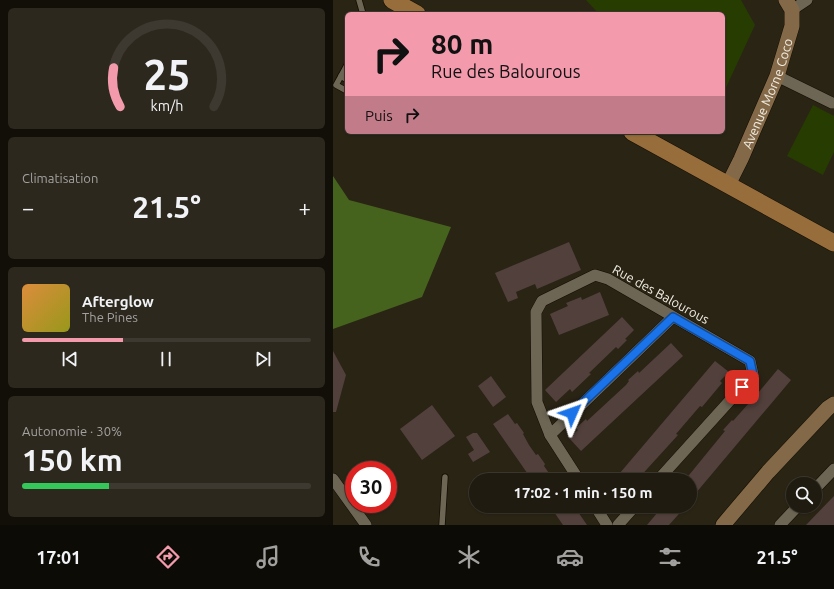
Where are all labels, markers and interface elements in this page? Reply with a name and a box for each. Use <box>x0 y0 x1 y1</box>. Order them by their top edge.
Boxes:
icon: right <box>365 28 417 80</box>
text: 80 m <box>431 28 493 59</box>
street label: Avenue Morne Coco <box>739 36 795 151</box>
text: 25 <box>143 50 190 97</box>
text: Rue des Balourous <box>431 61 581 81</box>
text: km/h <box>150 97 183 113</box>
icon: right <box>401 104 423 126</box>
text: Puis <box>365 107 393 124</box>
text: Climatisation <box>22 171 98 185</box>
text: 21.5° <box>132 190 201 224</box>
text: − <box>22 195 34 220</box>
text: + <box>299 195 311 220</box>
street label: Rue des Balourous <box>610 262 712 326</box>
text: Afterglow <box>82 293 154 310</box>
text: The Pines <box>82 310 138 324</box>
icon: previous <box>59 348 81 370</box>
icon: pause <box>155 348 177 370</box>
icon: next <box>252 348 274 370</box>
pin <box>725 370 759 404</box>
icon: arrive <box>731 376 753 398</box>
position arrow <box>551 392 593 434</box>
text: Autonomie · 30% <box>22 424 122 438</box>
text: 150 km <box>22 443 123 477</box>
speed limit sign: 30 <box>345 461 397 513</box>
map controls <box>786 477 822 513</box>
button: search <box>786 477 822 513</box>
text: 17:02 · 1 min · 150 m <box>514 484 652 501</box>
icon: directions <box>154 543 182 571</box>
icon: music <box>254 543 282 571</box>
icon: phone <box>355 543 383 571</box>
icon: climate <box>455 543 483 571</box>
icon: car <box>556 543 584 571</box>
icon: filters <box>656 543 684 571</box>
text: 17:01 <box>36 547 81 567</box>
text: 21.5° <box>756 547 798 567</box>

